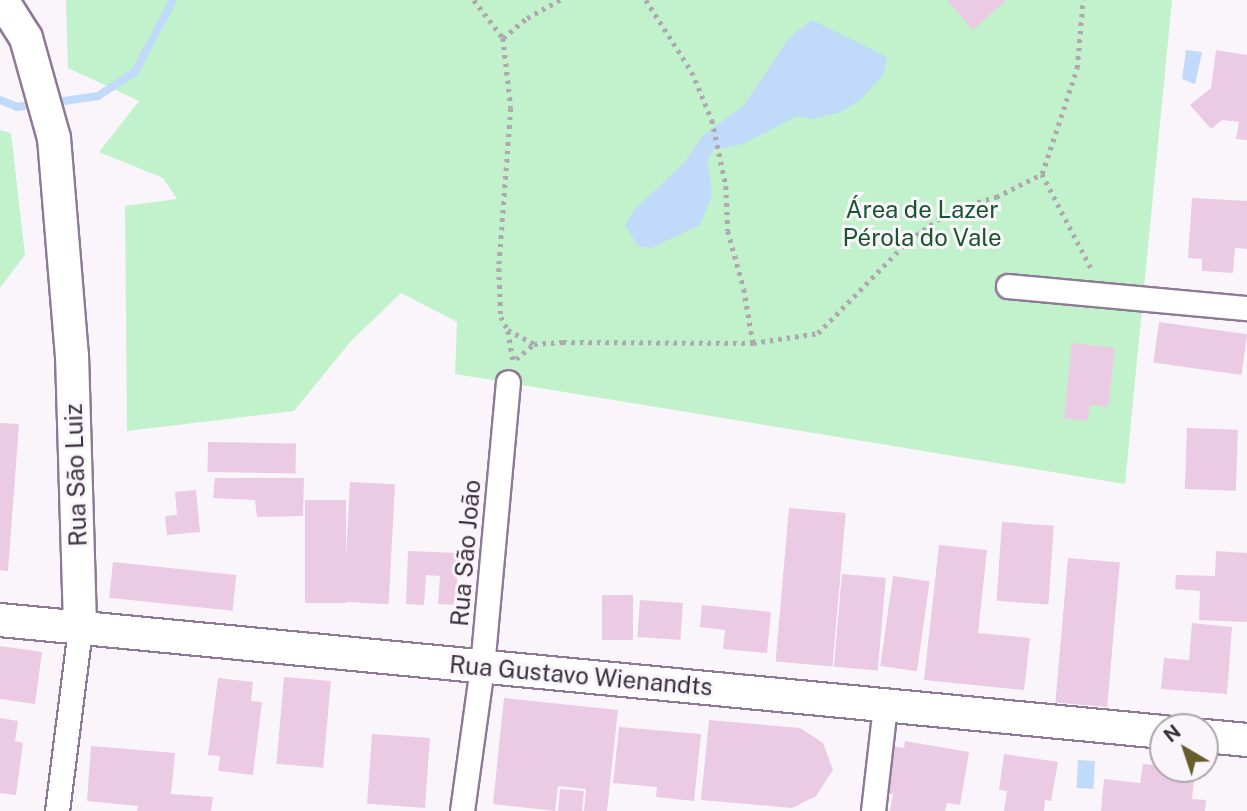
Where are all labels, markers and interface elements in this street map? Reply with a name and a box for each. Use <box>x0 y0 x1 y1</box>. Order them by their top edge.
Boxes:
park label: Área de Lazer Pérola do Vale <box>842 196 1002 252</box>
street label: Rua São Luiz <box>59 403 93 547</box>
street label: Rua São João <box>445 478 487 628</box>
street label: Rua Gustavo Wienandts <box>448 650 714 702</box>
north arrow <box>1149 713 1219 783</box>
text: N <box>1159 720 1185 746</box>

